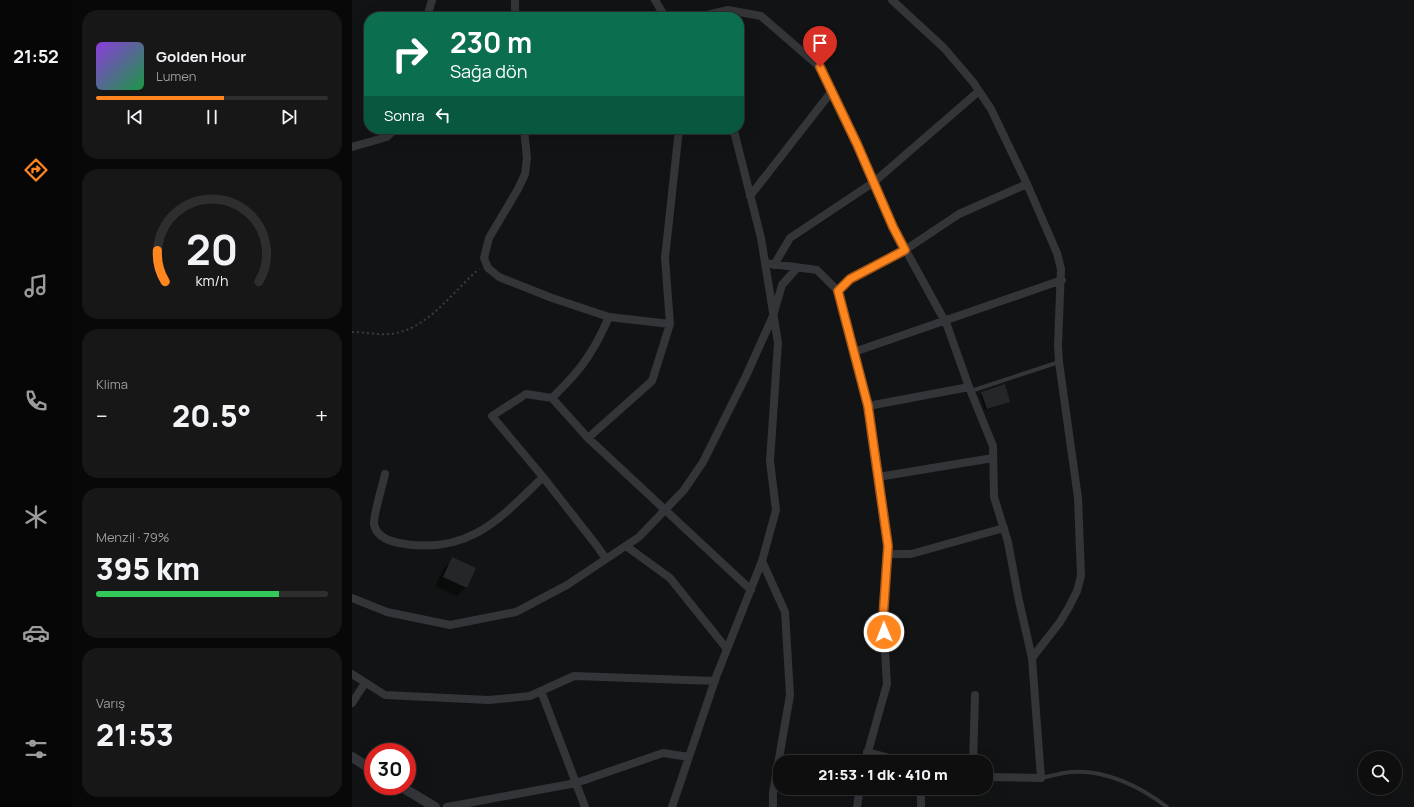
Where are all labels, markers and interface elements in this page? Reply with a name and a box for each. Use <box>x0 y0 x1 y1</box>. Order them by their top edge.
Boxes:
text: 230 m <box>450 23 532 61</box>
pin <box>803 26 837 67</box>
icon: right <box>384 28 436 80</box>
icon: arrive <box>809 32 831 54</box>
text: 21:52 <box>13 44 59 68</box>
text: Golden Hour <box>156 46 246 67</box>
text: Sağa dön <box>450 59 527 83</box>
text: Lumen <box>156 67 196 85</box>
icon: left <box>432 104 454 126</box>
text: Sonra <box>384 105 424 126</box>
icon: previous <box>124 106 146 128</box>
icon: pause <box>201 106 223 128</box>
icon: next <box>278 106 300 128</box>
icon: directions <box>22 156 50 184</box>
text: 20 <box>186 221 238 277</box>
text: km/h <box>195 271 229 290</box>
icon: music <box>22 272 50 300</box>
text: Klima <box>96 375 128 393</box>
icon: phone <box>22 387 50 415</box>
text: 20.5° <box>172 395 251 436</box>
text: − <box>96 401 108 431</box>
text: + <box>315 401 328 431</box>
icon: climate <box>22 503 50 531</box>
text: Menzil · 79% <box>96 528 169 546</box>
text: 395 km <box>96 548 200 589</box>
position arrow <box>863 611 905 653</box>
icon: car <box>22 619 50 647</box>
text: Varış <box>96 694 125 712</box>
text: 21:53 <box>96 714 174 755</box>
icon: filters <box>22 735 50 763</box>
speed limit sign: 30 <box>364 743 416 795</box>
map controls <box>1358 751 1402 795</box>
button: search <box>1358 751 1402 795</box>
text: 21:53 · 1 dk · 410 m <box>818 764 948 785</box>

